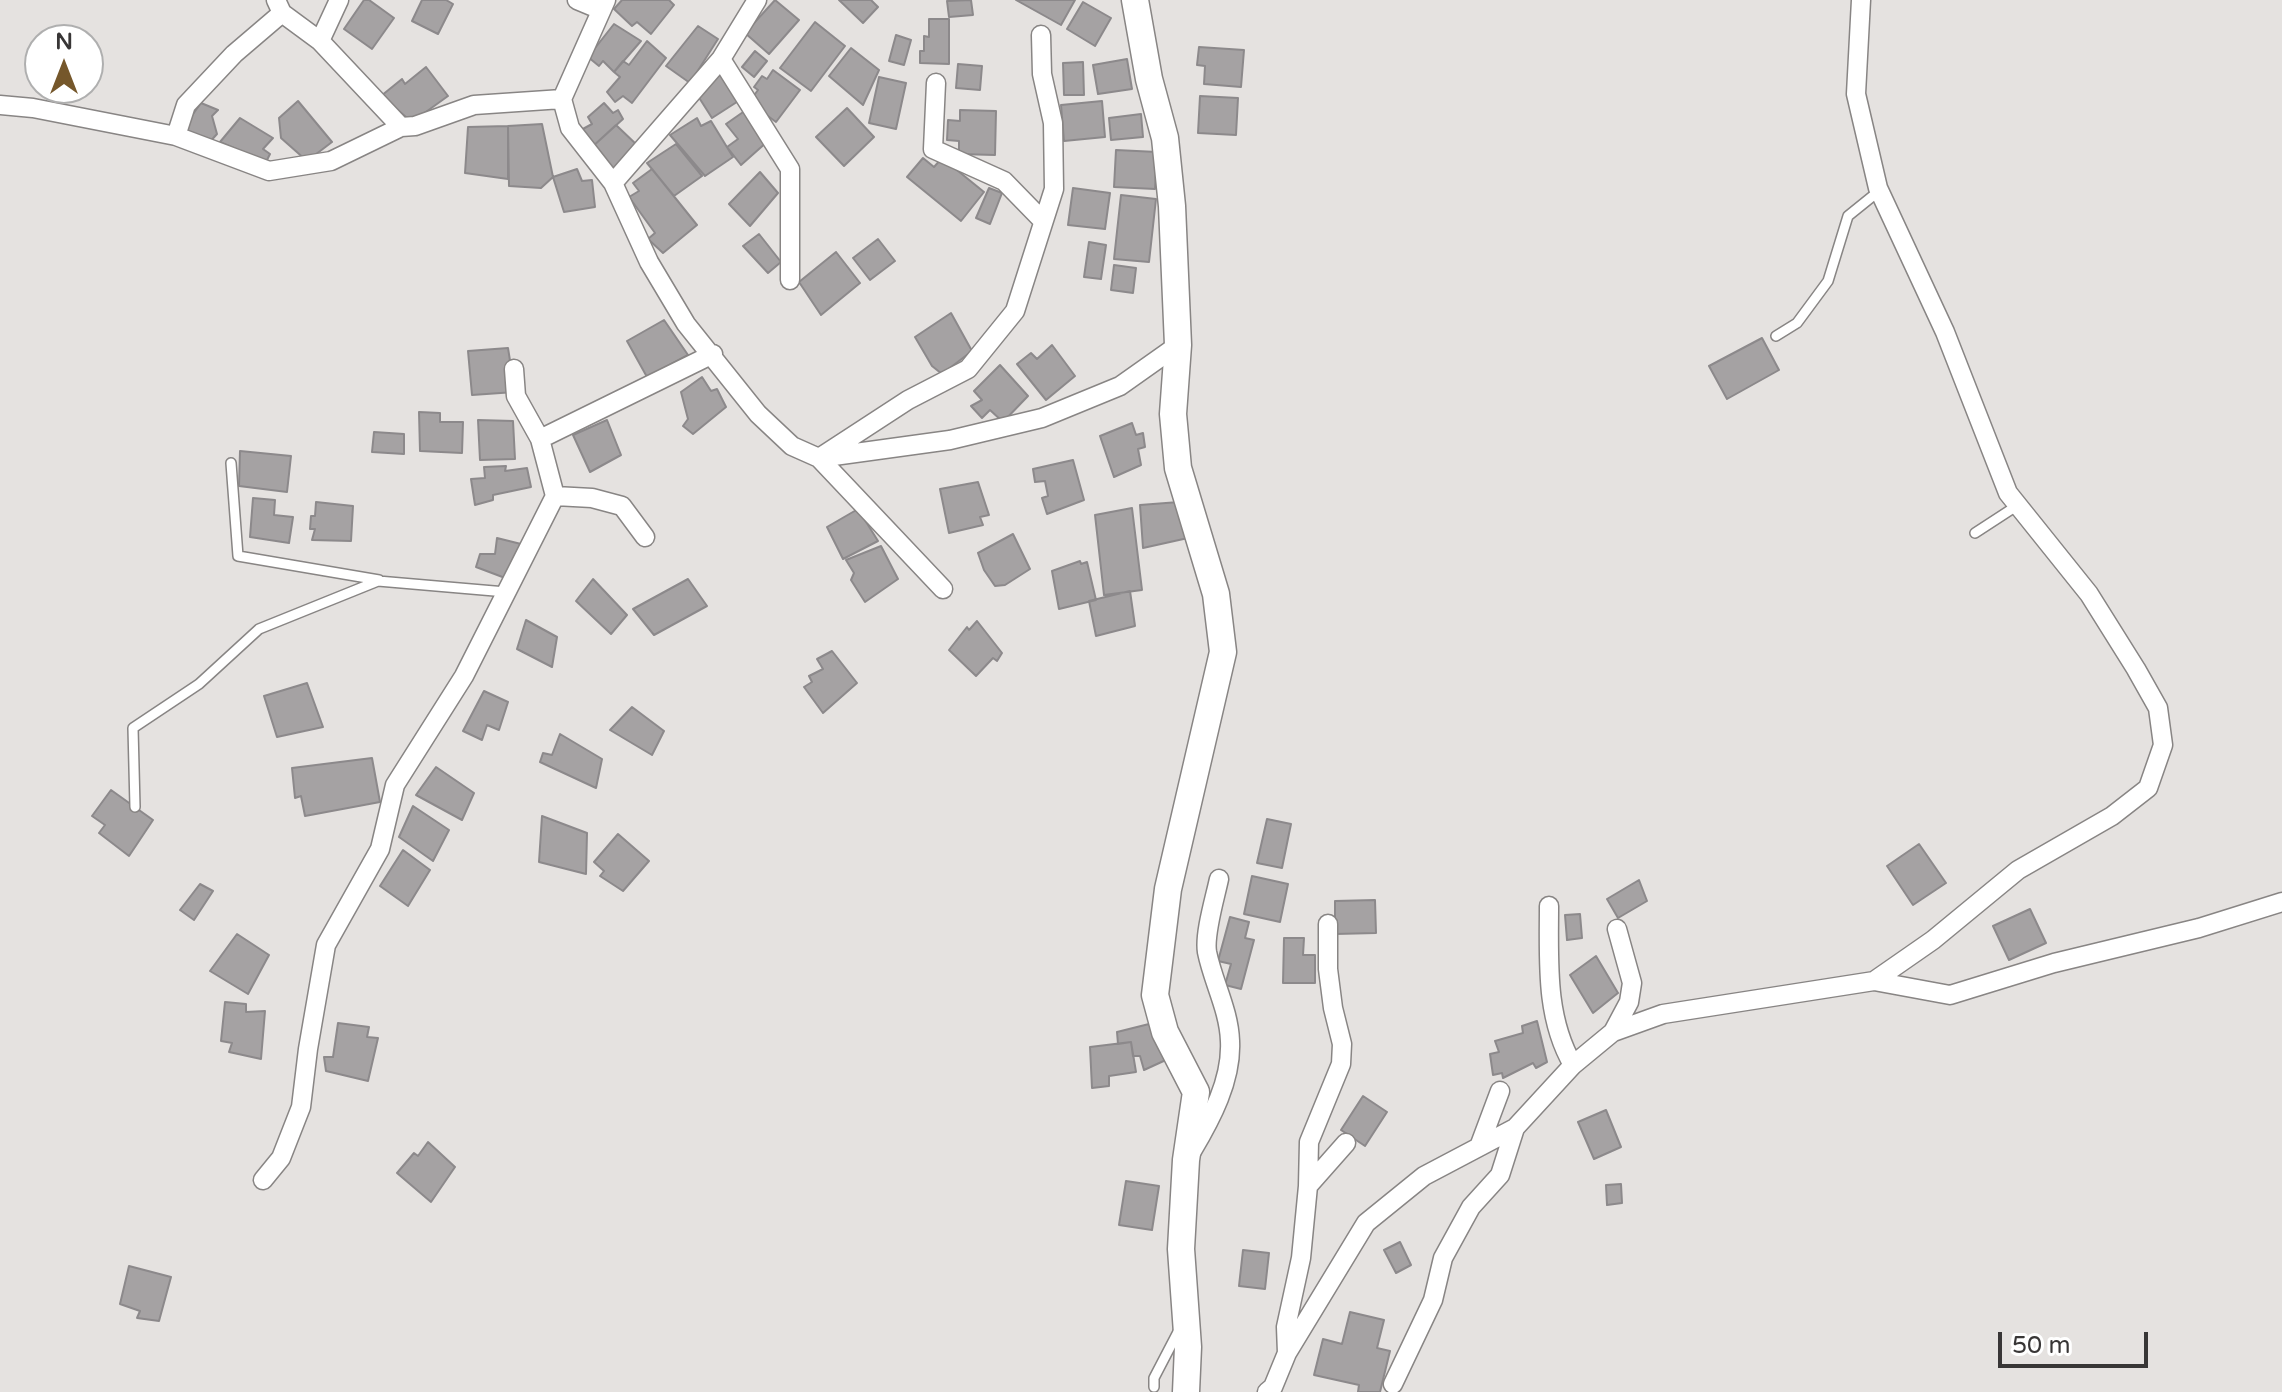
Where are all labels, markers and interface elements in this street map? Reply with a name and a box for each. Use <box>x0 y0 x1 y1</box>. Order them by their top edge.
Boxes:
north arrow <box>24 24 104 104</box>
text: N <box>55 29 73 55</box>
scale bar <box>2002 1316 2152 1366</box>
text: 50 m <box>2012 1331 2070 1360</box>

